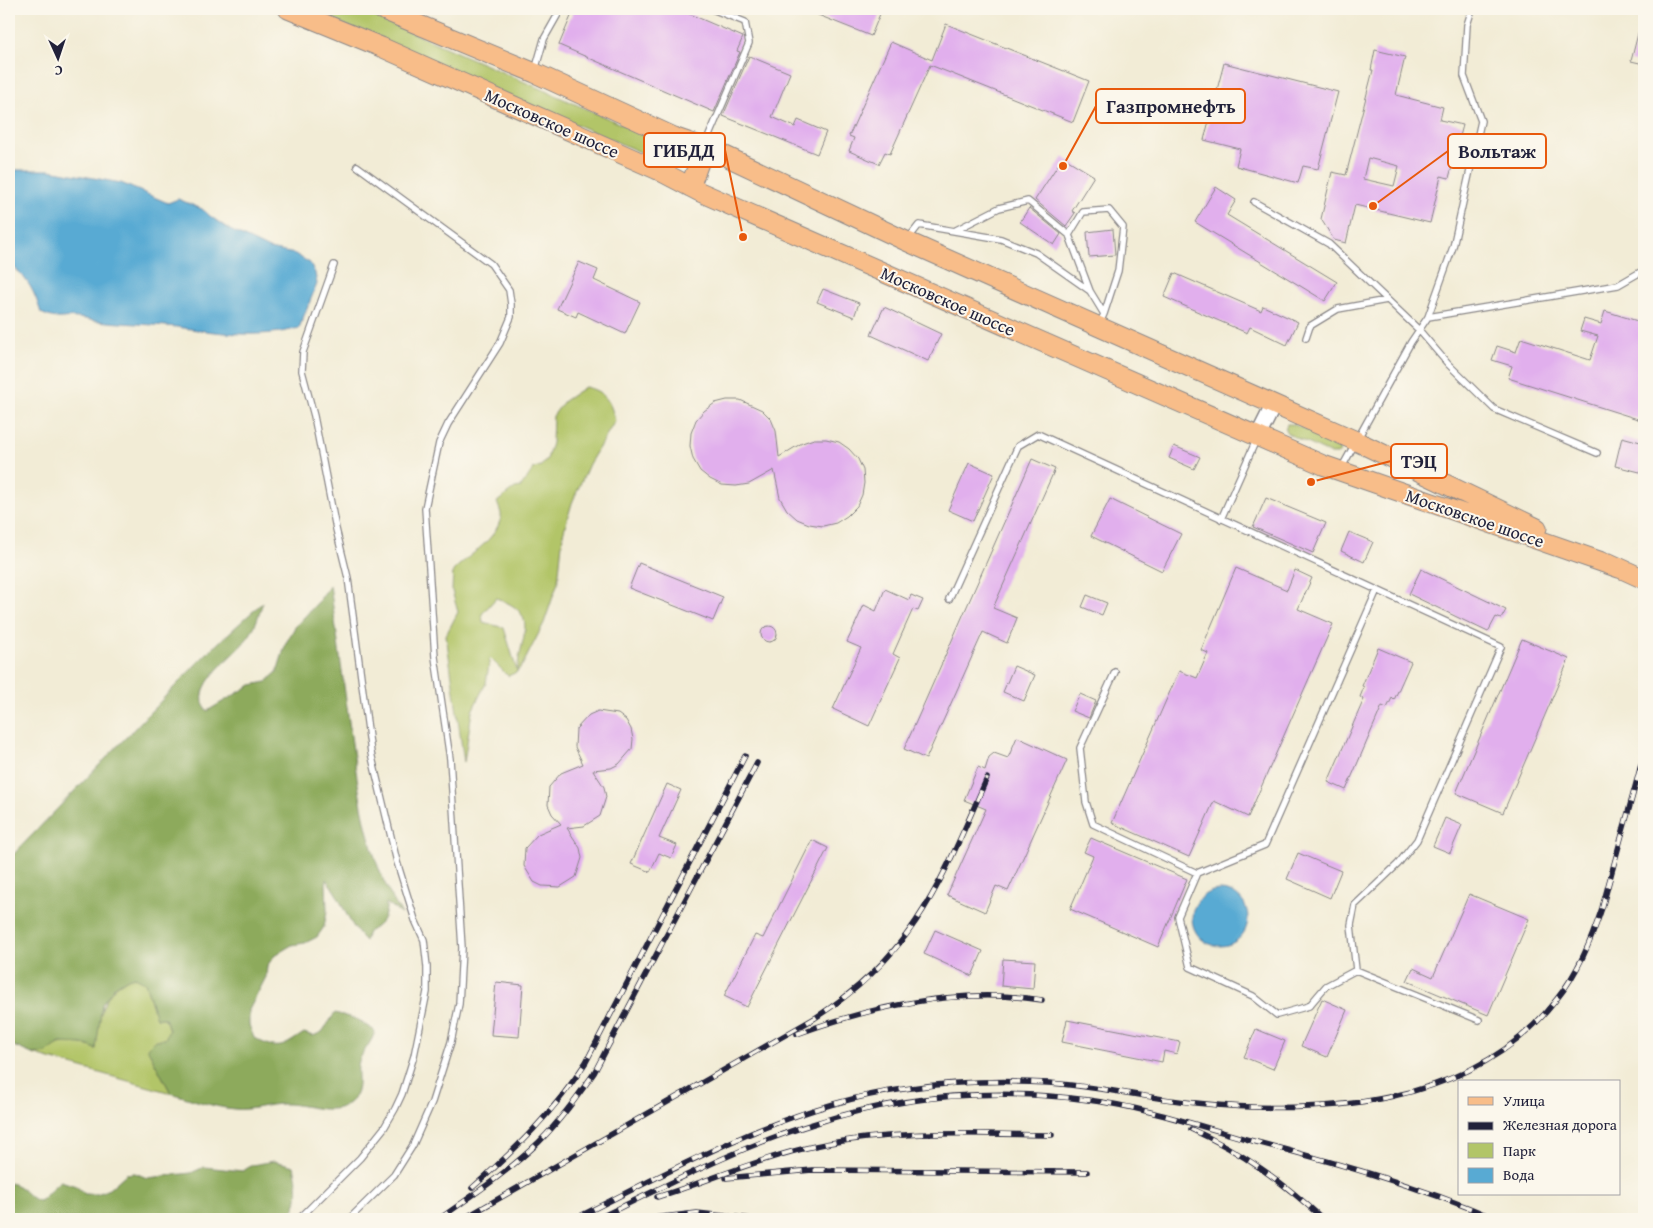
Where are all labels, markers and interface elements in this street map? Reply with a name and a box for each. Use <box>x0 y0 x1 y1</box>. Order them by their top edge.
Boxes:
north arrow <box>32 32 82 82</box>
text: С <box>54 61 63 81</box>
street label: Московское шоссе <box>480 81 624 165</box>
callout: Газпромнефть <box>1096 89 1245 123</box>
text: Газпромнефть <box>1106 92 1236 120</box>
callout: ГИБДД <box>644 133 725 167</box>
callout: Вольтаж <box>1448 134 1546 168</box>
text: ГИБДД <box>653 136 715 164</box>
text: Вольтаж <box>1458 137 1537 165</box>
street label: Московское шоссе <box>876 259 1020 343</box>
callout: ТЭЦ <box>1391 444 1447 478</box>
text: ТЭЦ <box>1401 447 1437 475</box>
street label: Московское шоссе <box>1402 482 1548 554</box>
legend <box>1458 1080 1620 1196</box>
text: Улица <box>1503 1090 1546 1111</box>
text: Железная дорога <box>1502 1114 1618 1135</box>
text: Парк <box>1503 1140 1536 1161</box>
text: Вода <box>1503 1164 1535 1185</box>

